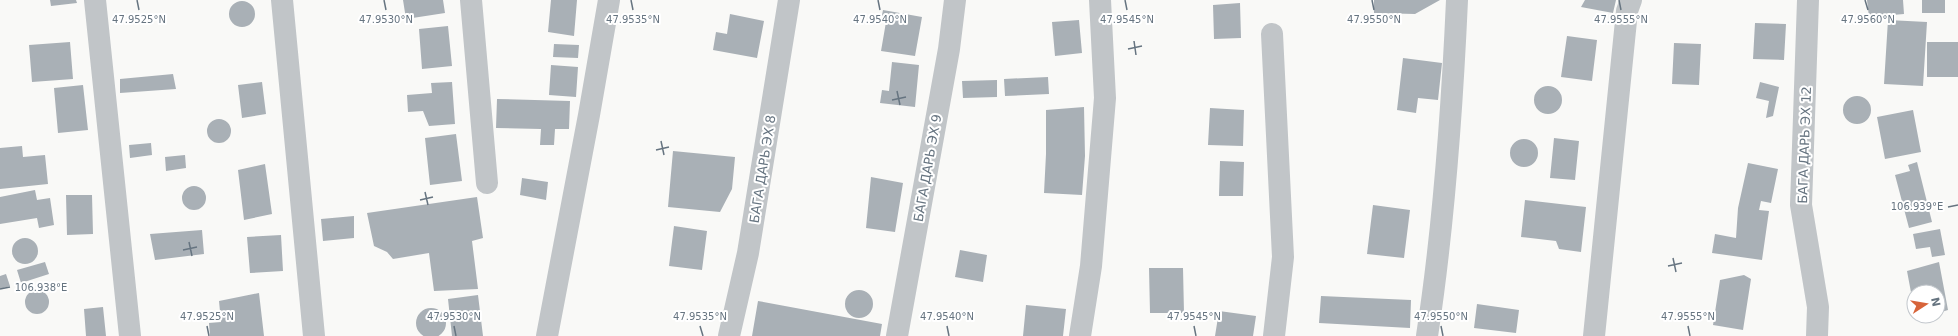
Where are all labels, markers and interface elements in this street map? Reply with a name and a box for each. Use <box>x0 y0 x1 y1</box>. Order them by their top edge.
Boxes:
text: 47.9525°N <box>112 14 166 25</box>
text: 47.9530°N <box>359 14 413 25</box>
text: 47.9535°N <box>606 14 660 25</box>
text: 47.9540°N <box>853 14 907 25</box>
text: 47.9545°N <box>1100 14 1154 25</box>
text: 47.9550°N <box>1347 14 1401 25</box>
text: 47.9555°N <box>1594 14 1648 25</box>
text: 47.9560°N <box>1841 14 1895 25</box>
street label: БАГА ДАРЬ ЭХ 12 <box>1795 86 1814 204</box>
street label: БАГА ДАРЬ ЭХ 9 <box>911 113 944 223</box>
street label: БАГА ДАРЬ ЭХ 8 <box>747 114 778 224</box>
text: 106.939°E <box>1891 201 1943 212</box>
text: 106.938°E <box>15 282 67 293</box>
north arrow <box>1906 284 1946 324</box>
text: N <box>1928 296 1943 308</box>
text: 47.9525°N <box>180 311 234 322</box>
text: 47.9530°N <box>427 311 481 322</box>
text: 47.9535°N <box>673 311 727 322</box>
text: 47.9540°N <box>920 311 974 322</box>
text: 47.9545°N <box>1167 311 1221 322</box>
text: 47.9550°N <box>1414 311 1468 322</box>
text: 47.9555°N <box>1661 311 1715 322</box>

